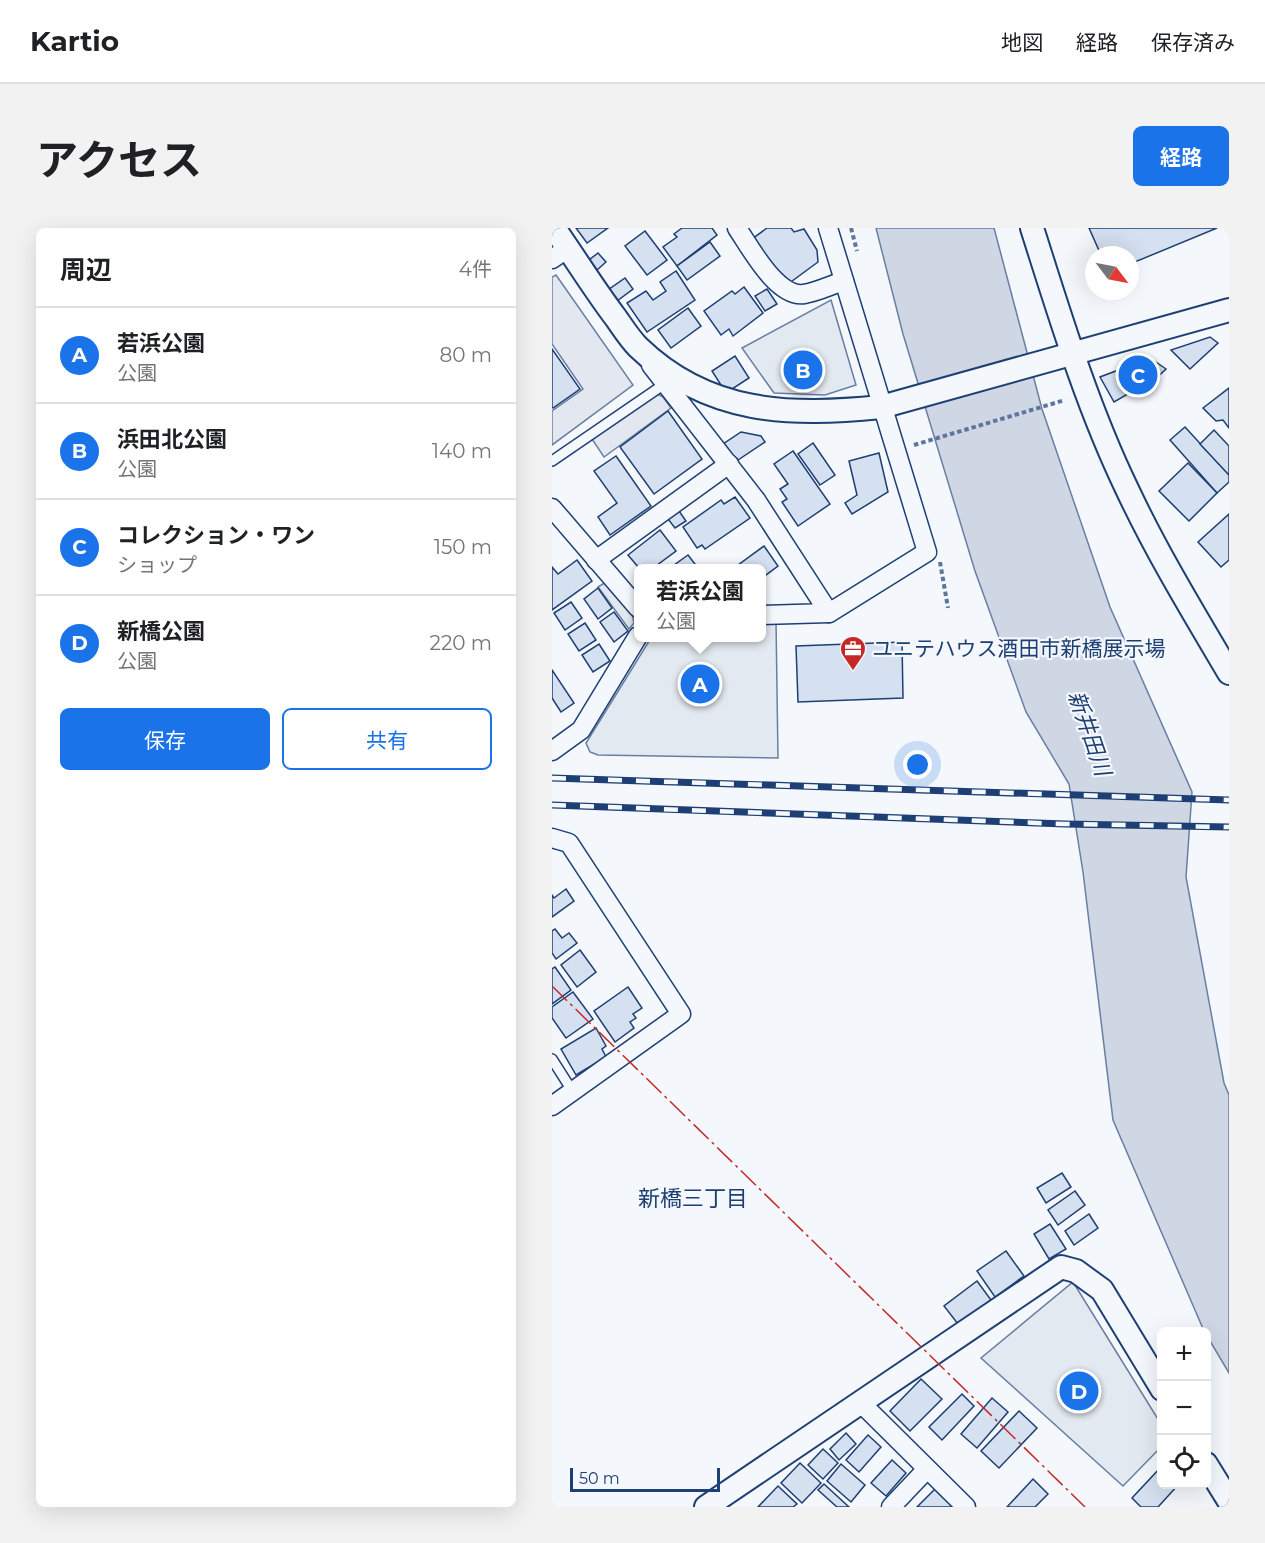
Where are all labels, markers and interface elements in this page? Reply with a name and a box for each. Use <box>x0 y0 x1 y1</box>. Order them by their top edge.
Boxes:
text: Kartio <box>30 24 119 58</box>
text: 地図 <box>1001 30 1043 55</box>
text: 経路 <box>1076 30 1118 55</box>
text: 保存済み <box>1151 30 1235 55</box>
button: 経路 <box>1133 126 1229 186</box>
text: アクセス <box>36 134 202 186</box>
north arrow <box>1085 246 1139 300</box>
text: 周辺 <box>60 254 112 286</box>
text: 4件 <box>459 257 492 281</box>
text: 若浜公園 <box>117 330 205 357</box>
text: A <box>72 343 87 367</box>
text: 80 m <box>440 343 492 367</box>
pin: B <box>784 348 822 392</box>
pin: C <box>1118 352 1158 398</box>
text: 公園 <box>117 361 157 385</box>
text: 浜田北公園 <box>117 426 227 453</box>
text: B <box>72 439 87 463</box>
text: 140 m <box>432 439 492 463</box>
text: 公園 <box>117 457 157 481</box>
text: コレクション・ワン <box>117 522 315 549</box>
text: C <box>72 535 87 559</box>
text: 150 m <box>434 535 492 559</box>
text: ショップ <box>117 553 197 577</box>
popup <box>634 564 766 642</box>
text: 若浜公園 <box>656 578 744 605</box>
text: 公園 <box>656 609 696 633</box>
text: 新橋公園 <box>117 618 205 645</box>
text: D <box>71 631 88 655</box>
text: 220 m <box>430 631 492 655</box>
office icon: ユニテハウス酒田市新橋展示場 <box>838 634 868 672</box>
place label: ユニテハウス酒田市新橋展示場 <box>872 636 1166 661</box>
text: 公園 <box>117 649 157 673</box>
pin: A <box>680 662 720 706</box>
water label: 新井田川 <box>1062 687 1117 781</box>
button: 保存 <box>60 708 270 770</box>
button: 共有 <box>282 708 492 770</box>
your location <box>903 750 932 779</box>
district label: 新橋三丁目 <box>638 1185 748 1212</box>
map controls <box>1157 1327 1211 1489</box>
button: + <box>1157 1327 1211 1381</box>
pin: D <box>1060 1368 1098 1414</box>
button: − <box>1157 1381 1211 1435</box>
button: locate <box>1157 1435 1211 1489</box>
scale bar <box>570 1465 720 1492</box>
text: 50 m <box>579 1469 620 1488</box>

